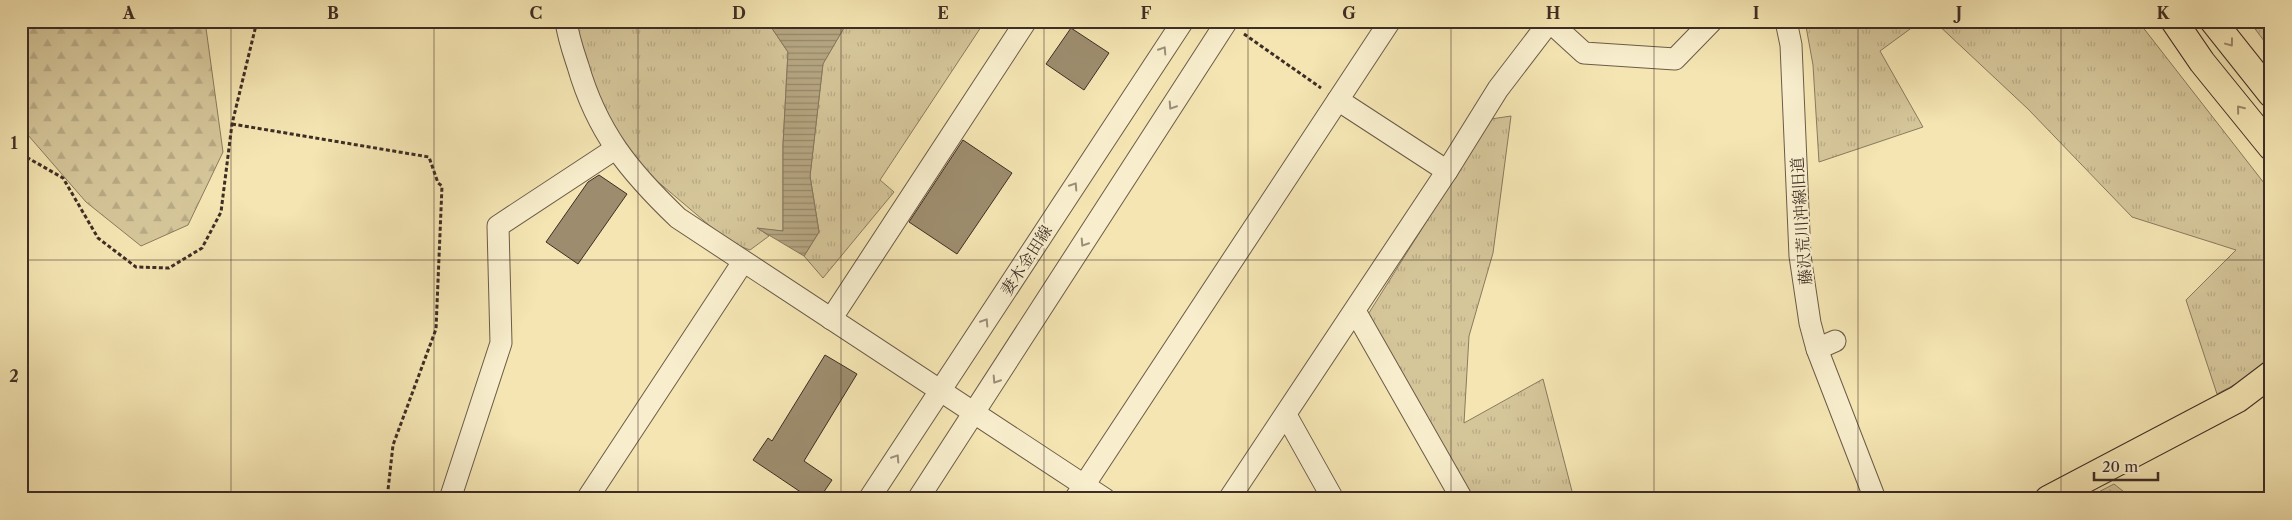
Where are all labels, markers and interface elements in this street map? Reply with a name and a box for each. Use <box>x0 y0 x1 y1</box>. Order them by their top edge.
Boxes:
text: A <box>122 3 136 23</box>
text: B <box>327 3 339 23</box>
text: C <box>530 3 542 23</box>
text: D <box>732 3 746 23</box>
text: E <box>937 3 949 23</box>
text: F <box>1141 3 1152 23</box>
text: G <box>1342 3 1356 23</box>
text: H <box>1546 3 1560 23</box>
text: I <box>1753 3 1760 23</box>
text: J <box>1953 3 1962 23</box>
text: K <box>2157 3 2171 23</box>
one-way arrow <box>2224 37 2233 47</box>
one-way arrow <box>1157 47 1167 56</box>
one-way arrow <box>1169 101 1178 110</box>
one-way arrow <box>2237 106 2246 115</box>
text: 1 <box>10 133 18 153</box>
street label: 藤沢荒川沖線旧道 <box>1787 156 1815 286</box>
one-way arrow <box>1068 183 1077 192</box>
street label: 妻木金田線 <box>996 221 1056 299</box>
one-way arrow <box>1081 237 1090 247</box>
one-way arrow <box>979 318 988 328</box>
text: 2 <box>9 366 19 386</box>
one-way arrow <box>993 374 1002 383</box>
scale bar <box>2094 450 2158 482</box>
one-way arrow <box>890 454 899 464</box>
text: 20 m <box>2102 457 2138 476</box>

